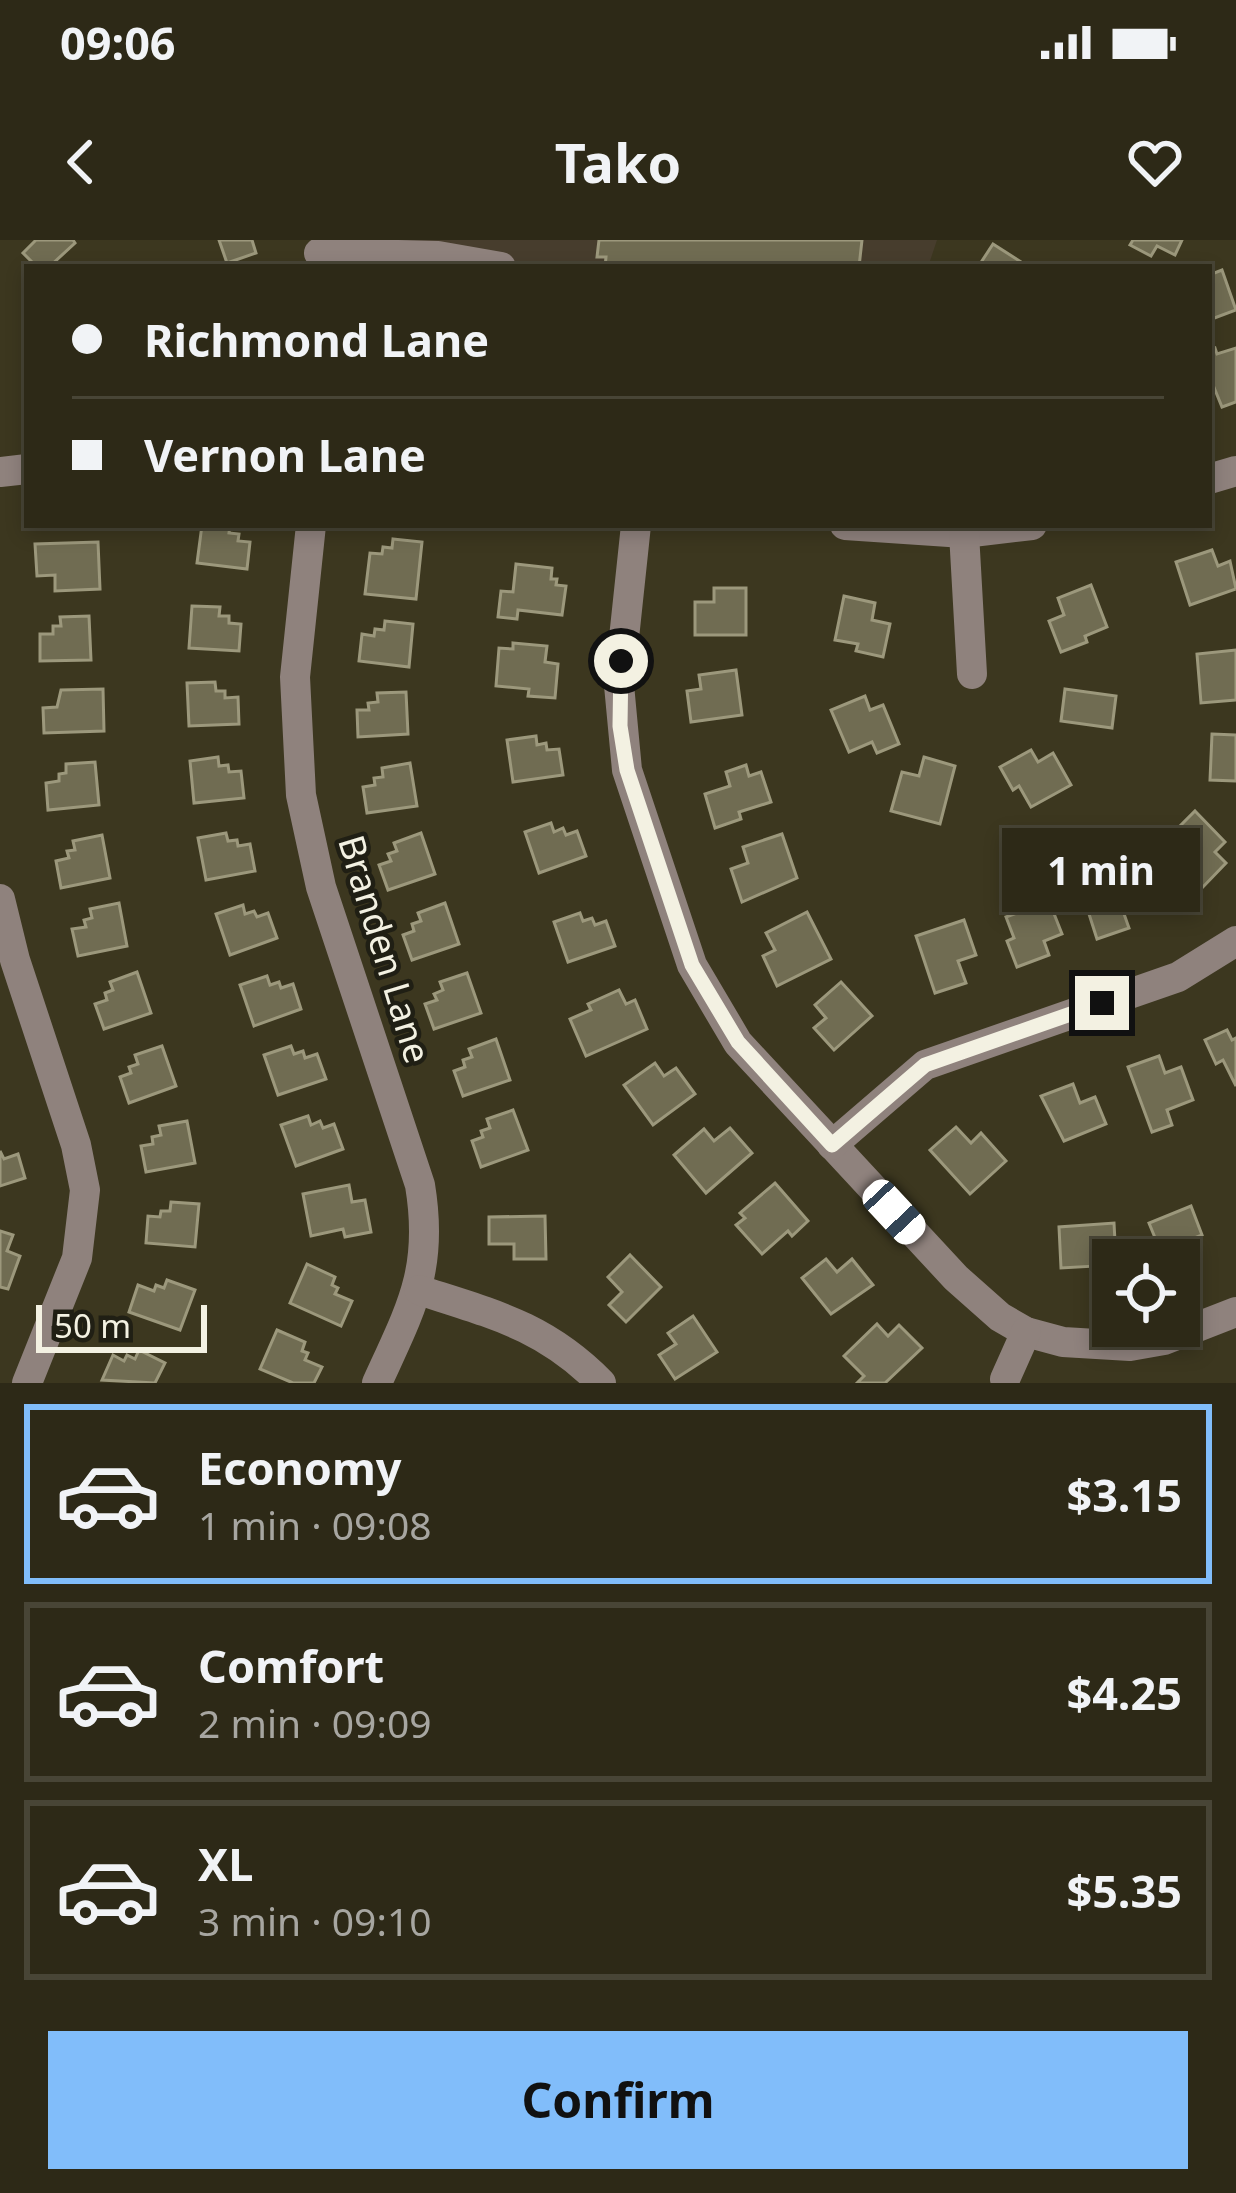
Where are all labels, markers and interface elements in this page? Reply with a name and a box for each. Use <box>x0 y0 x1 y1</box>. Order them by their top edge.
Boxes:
text: 09:06 <box>60 12 176 73</box>
text: Tako <box>555 125 681 199</box>
icon: back <box>48 129 114 195</box>
icon: heart <box>1122 129 1188 195</box>
text: Richmond Lane <box>144 309 489 370</box>
text: Vernon Lane <box>144 424 426 485</box>
route start <box>594 634 648 688</box>
street label: Branden Lane <box>327 829 443 1069</box>
callout: 1 min <box>1003 829 1201 913</box>
text: 1 min <box>1047 843 1155 896</box>
route end <box>1075 976 1129 1030</box>
car <box>856 1173 932 1251</box>
map controls <box>1092 1239 1200 1347</box>
button: locate <box>1092 1239 1200 1347</box>
scale bar <box>36 1299 207 1352</box>
text: 50 m <box>54 1303 131 1348</box>
text: Economy <box>198 1437 402 1498</box>
icon: car <box>54 1440 162 1548</box>
text: $3.15 <box>1066 1464 1182 1525</box>
text: 1 min · 09:08 <box>198 1498 432 1551</box>
text: Comfort <box>198 1635 384 1696</box>
icon: car <box>54 1638 162 1746</box>
text: $4.25 <box>1066 1662 1182 1723</box>
text: 2 min · 09:09 <box>198 1696 432 1749</box>
text: XL <box>198 1833 253 1894</box>
icon: car <box>54 1836 162 1944</box>
text: $5.35 <box>1066 1860 1182 1921</box>
text: 3 min · 09:10 <box>198 1894 432 1947</box>
button: Confirm <box>48 2031 1188 2169</box>

